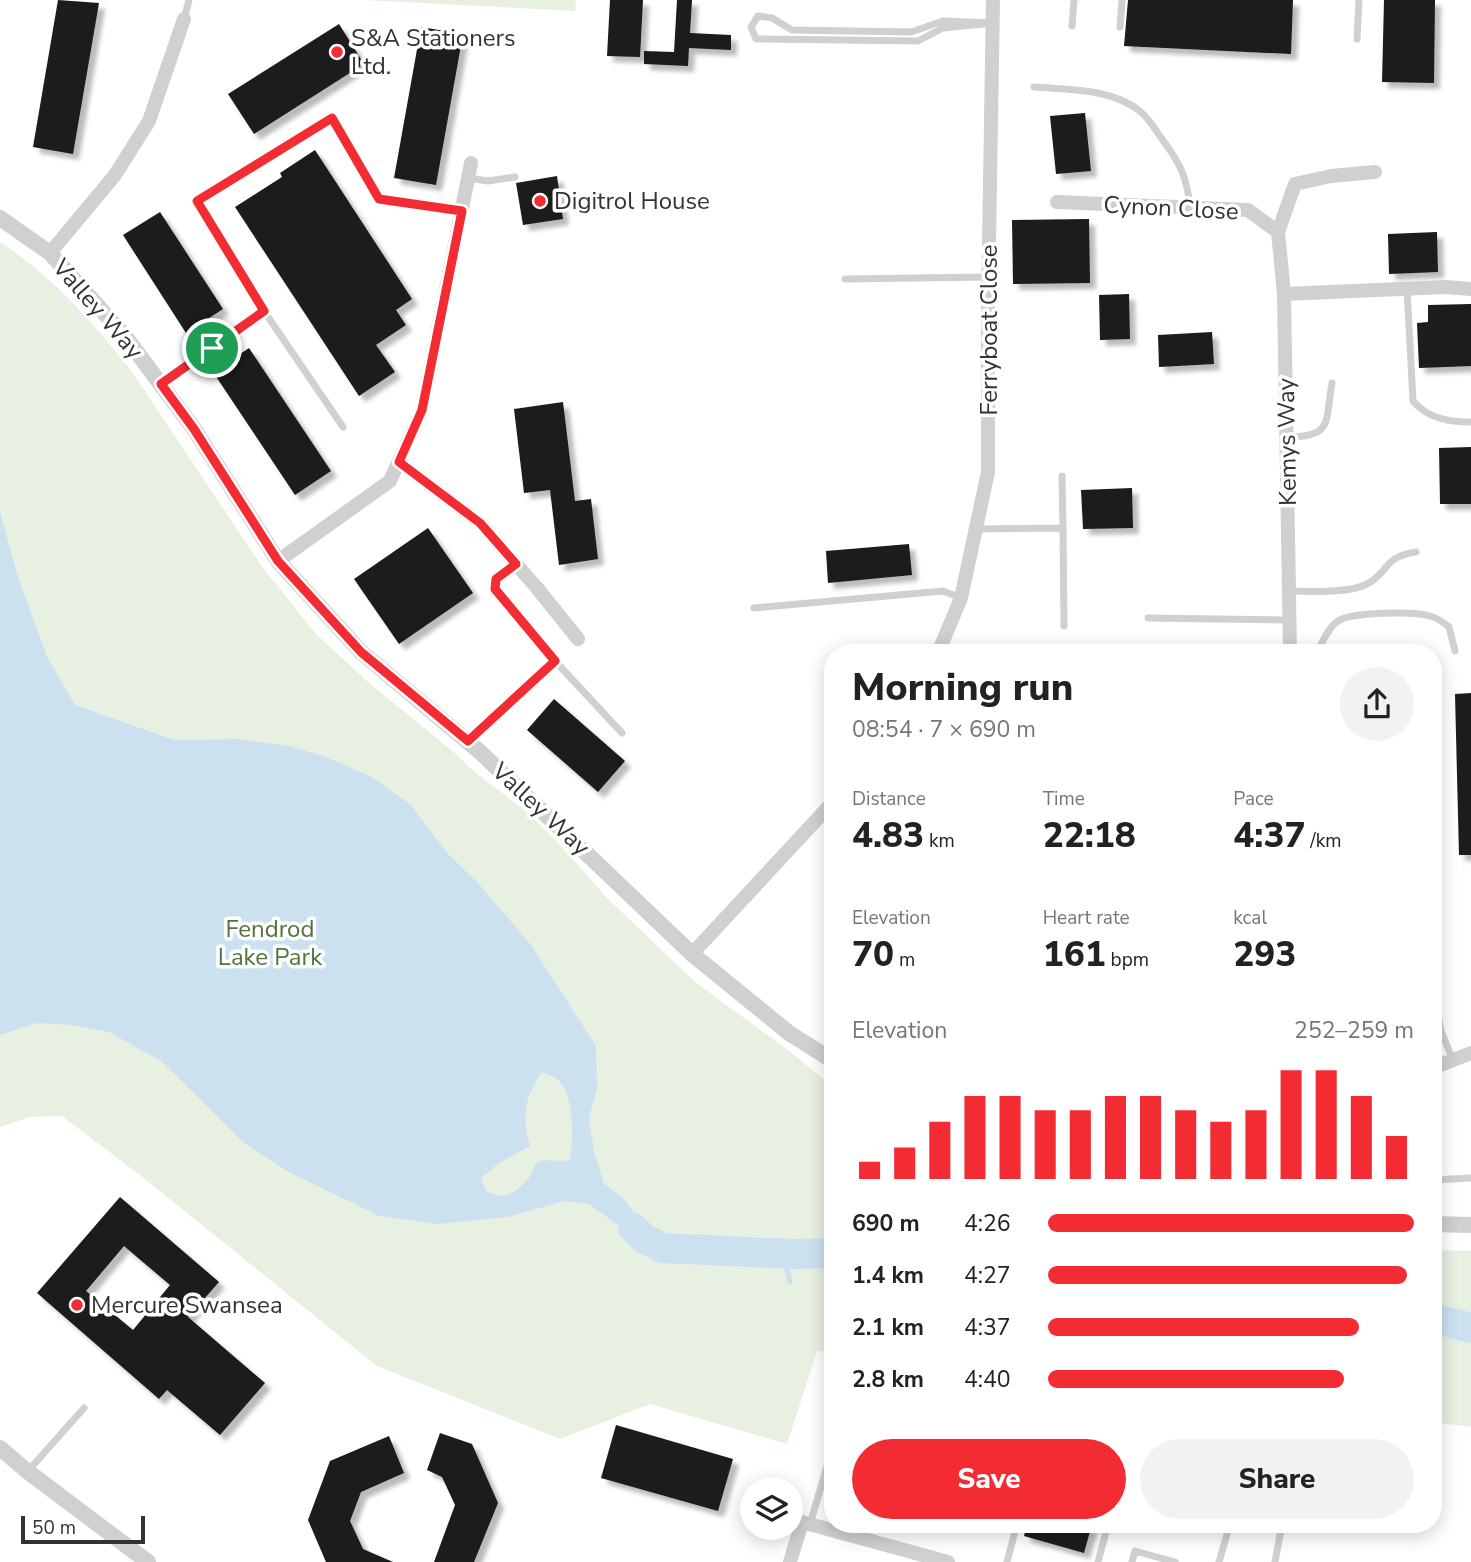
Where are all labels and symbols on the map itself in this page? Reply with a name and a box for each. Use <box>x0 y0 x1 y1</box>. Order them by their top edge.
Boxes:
place label: S&A Stationers Ltd. <box>351 22 516 82</box>
marker: S&A Stationers Ltd. <box>329 44 345 60</box>
place label: Digitrol House <box>554 185 710 217</box>
street label: Cynon Close <box>1102 188 1240 228</box>
marker: Digitrol House <box>532 193 548 209</box>
street label: Ferryboat Close <box>973 244 1005 416</box>
street label: Valley Way <box>45 251 151 366</box>
pin <box>182 318 242 378</box>
street label: Kemys Way <box>1270 377 1304 506</box>
street label: Valley Way <box>484 755 597 863</box>
park label: Fendrod Lake Park <box>218 913 323 973</box>
place label: Mercure Swansea <box>91 1289 283 1321</box>
marker: Mercure Swansea <box>69 1297 85 1313</box>
scale bar <box>21 1513 145 1545</box>

